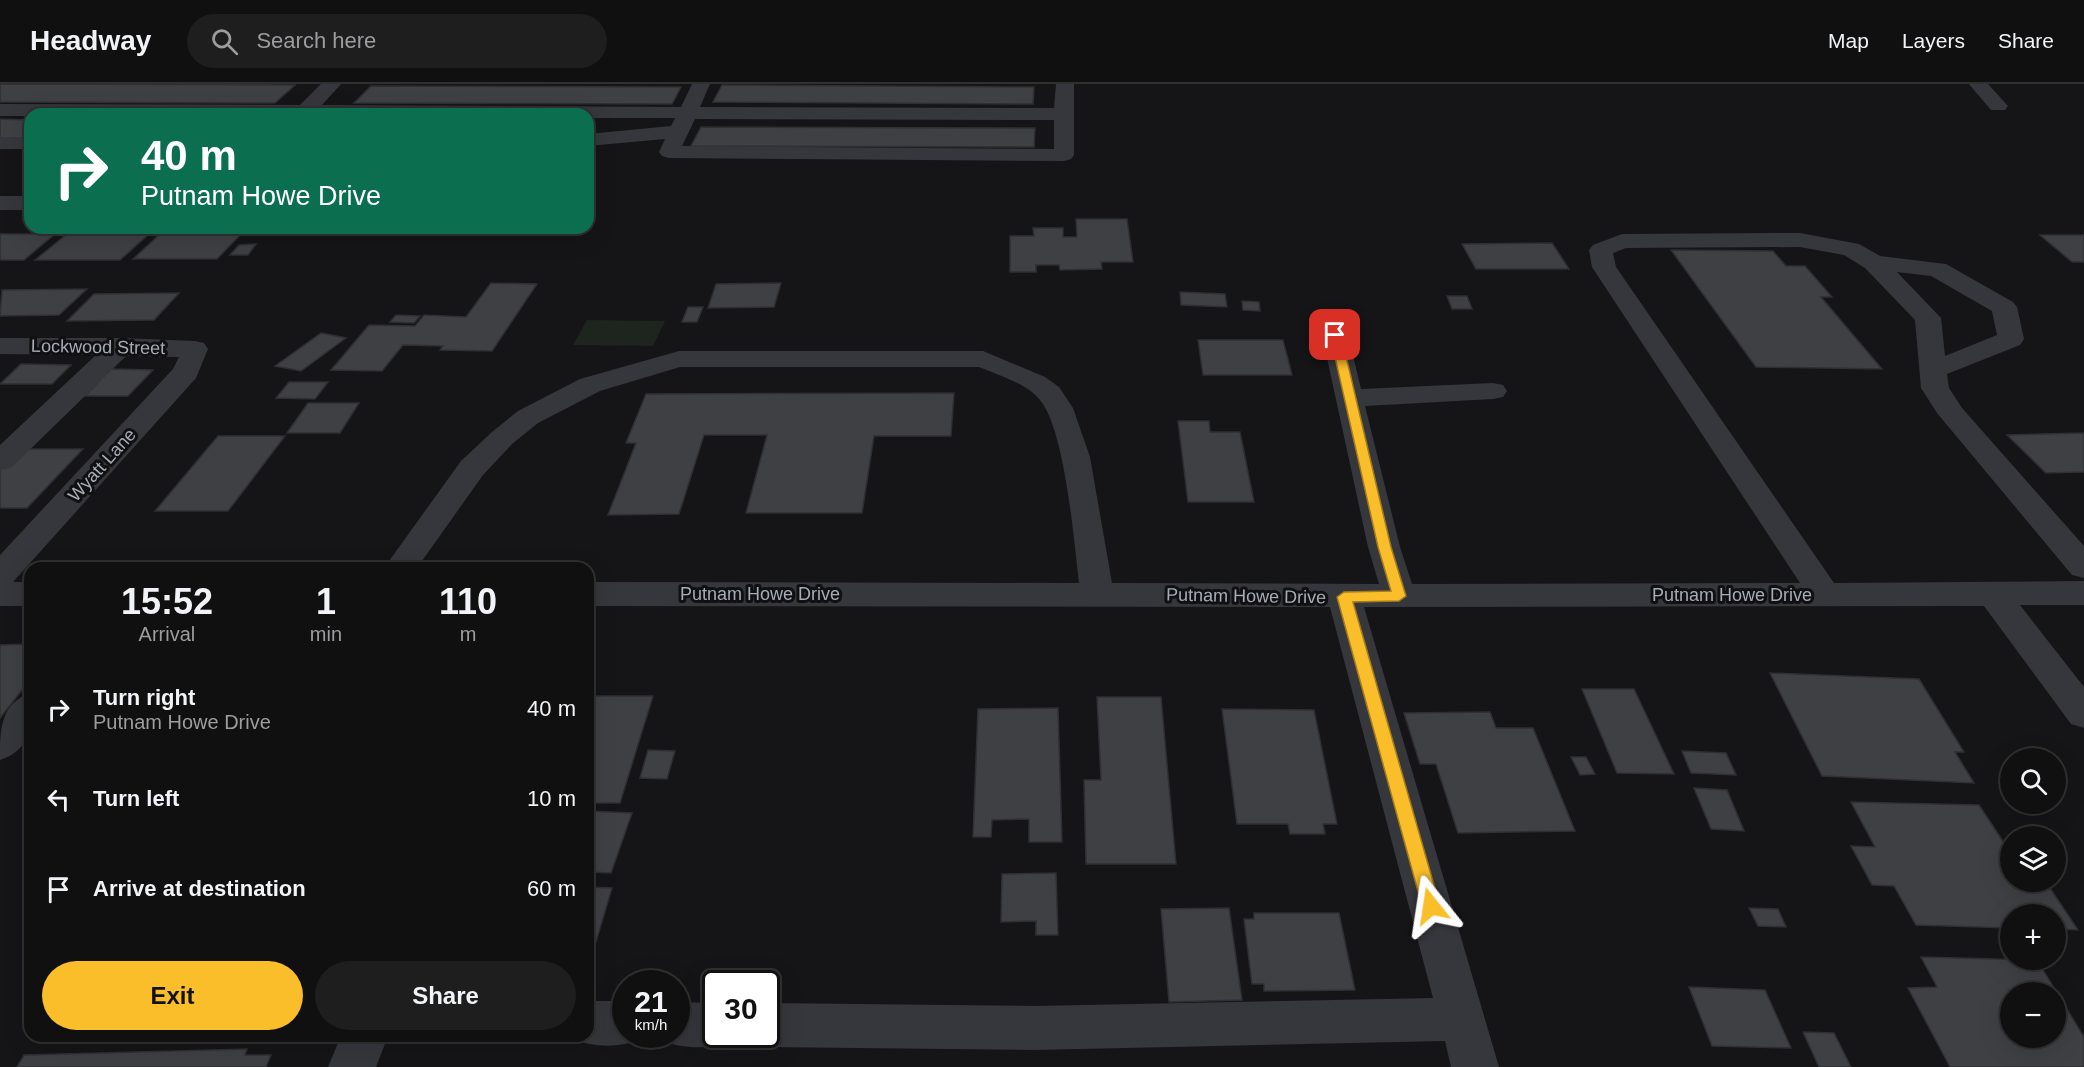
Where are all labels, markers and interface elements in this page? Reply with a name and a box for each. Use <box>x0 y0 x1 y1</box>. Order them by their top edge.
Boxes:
search box <box>187 14 607 68</box>
text: Headway <box>30 25 151 56</box>
icon: search <box>208 25 241 58</box>
text: Search here <box>256 28 376 53</box>
text: Map <box>1828 29 1869 52</box>
text: Layers <box>1902 29 1965 52</box>
text: Share <box>1998 29 2054 52</box>
icon: right <box>42 132 120 210</box>
text: 40 m <box>141 132 237 179</box>
text: Putnam Howe Drive <box>141 181 381 211</box>
pin <box>1309 309 1360 360</box>
icon: arrive <box>1318 318 1351 351</box>
street label: Lockwood Street <box>31 336 165 358</box>
street label: Wyatt Lane <box>64 425 140 505</box>
text: 15:52 <box>121 581 213 622</box>
text: 1 <box>316 581 336 622</box>
text: 110 <box>439 581 497 622</box>
street label: Putnam Howe Drive <box>680 584 840 604</box>
street label: Putnam Howe Drive <box>1166 585 1326 607</box>
street label: Putnam Howe Drive <box>1652 585 1812 605</box>
text: Arrival <box>139 623 195 645</box>
text: min <box>310 623 342 645</box>
text: m <box>460 623 476 645</box>
text: Turn right <box>93 685 195 710</box>
icon: right <box>42 693 75 726</box>
text: 40 m <box>527 696 576 721</box>
text: Putnam Howe Drive <box>93 711 271 733</box>
map controls <box>2000 748 2066 1048</box>
button: search <box>2000 748 2066 814</box>
icon: left <box>42 783 75 816</box>
text: Turn left <box>93 786 179 811</box>
text: 10 m <box>527 786 576 811</box>
button: layers <box>2000 826 2066 892</box>
icon: arrive <box>42 873 75 906</box>
position arrow <box>1399 874 1463 938</box>
text: Arrive at destination <box>93 876 306 901</box>
text: 60 m <box>527 876 576 901</box>
button: + <box>2000 904 2066 970</box>
button: Exit <box>42 961 303 1030</box>
button: Share <box>315 961 576 1030</box>
speed limit sign: 30 <box>702 970 780 1048</box>
button: − <box>2000 982 2066 1048</box>
text: 21 <box>634 985 668 1018</box>
text: km/h <box>635 1016 667 1033</box>

